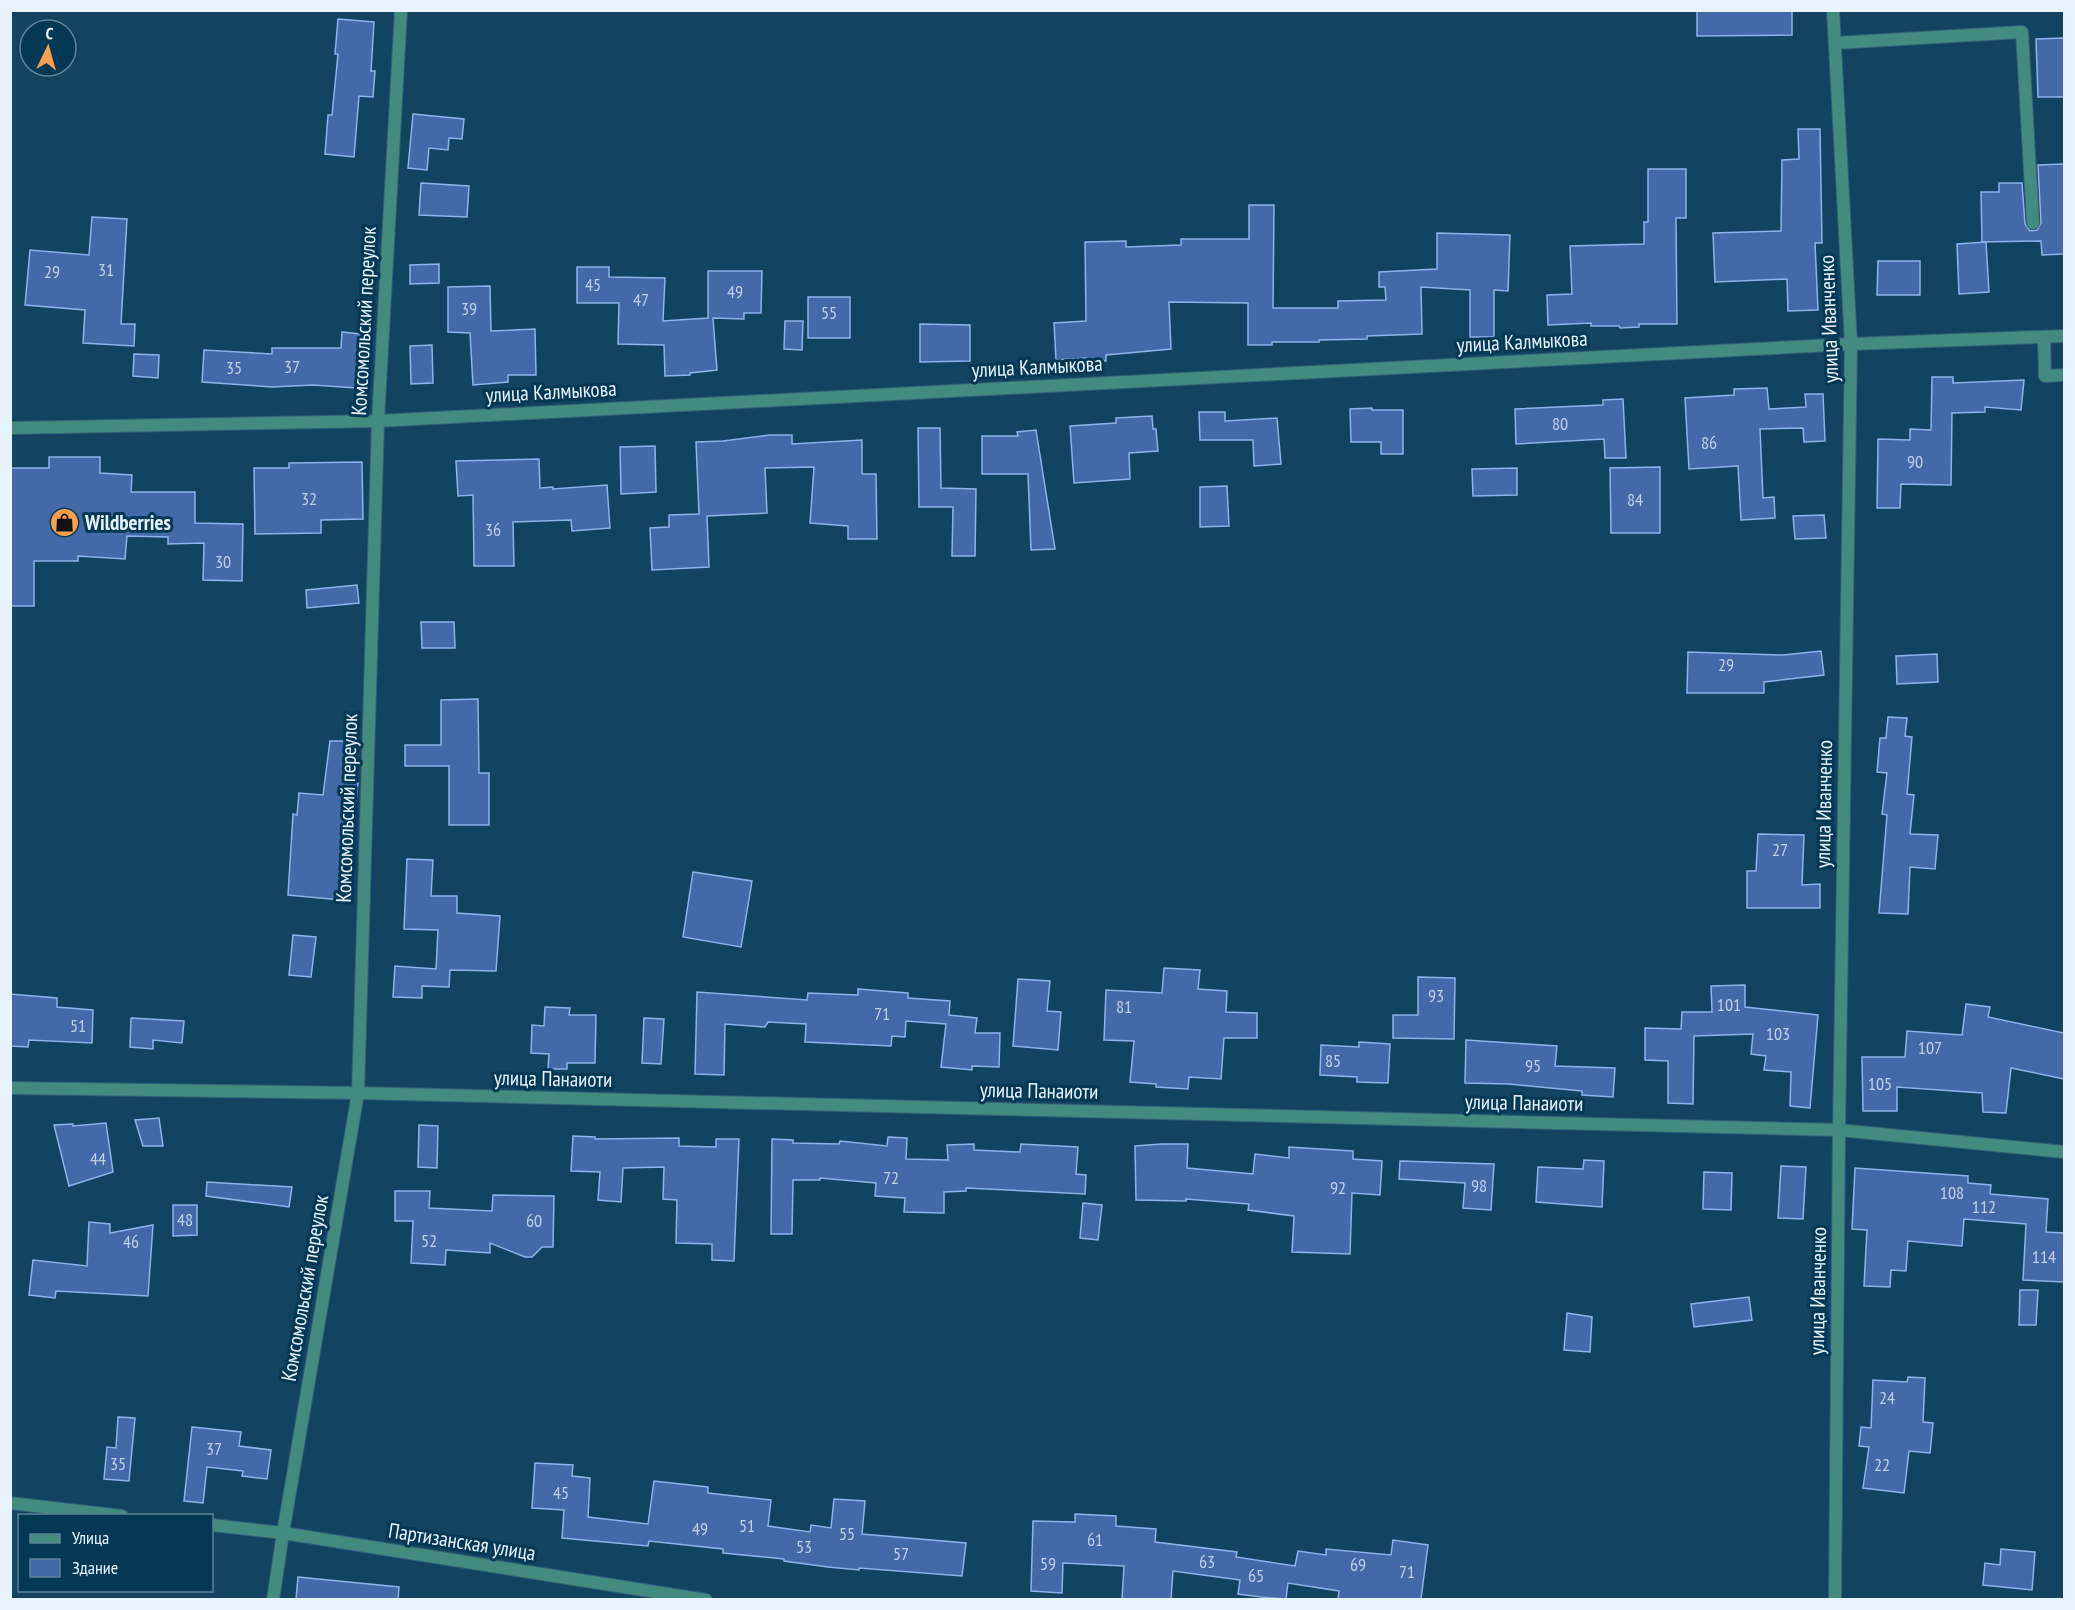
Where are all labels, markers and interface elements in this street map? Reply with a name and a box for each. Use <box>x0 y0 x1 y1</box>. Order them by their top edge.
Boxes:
north arrow <box>18 18 78 78</box>
text: С <box>45 23 55 43</box>
street label: Комсомольский переулок <box>345 226 382 416</box>
street label: улица Иванченко <box>1813 255 1844 383</box>
house number: 31 <box>98 258 114 281</box>
house number: 29 <box>44 260 60 283</box>
house number: 45 <box>585 273 601 296</box>
house number: 49 <box>727 280 743 303</box>
house number: 47 <box>633 288 649 311</box>
house number: 39 <box>461 297 477 320</box>
house number: 55 <box>821 301 837 324</box>
street label: улица Калмыкова <box>1456 325 1588 358</box>
street label: улица Калмыкова <box>971 350 1103 383</box>
house number: 37 <box>284 355 300 378</box>
house number: 35 <box>226 356 242 379</box>
street label: улица Калмыкова <box>485 375 617 408</box>
house number: 80 <box>1552 412 1568 435</box>
house number: 86 <box>1701 431 1717 454</box>
house number: 90 <box>1907 450 1923 473</box>
house number: 32 <box>301 487 317 510</box>
house number: 84 <box>1627 488 1643 511</box>
shop icon: Wildberries <box>48 507 80 539</box>
place label: Wildberries <box>84 509 171 536</box>
house number: 36 <box>485 518 501 541</box>
house number: 30 <box>215 550 231 573</box>
house number: 29 <box>1718 653 1734 676</box>
street label: Комсомольский переулок <box>330 713 363 903</box>
street label: улица Иванченко <box>1809 740 1838 868</box>
house number: 27 <box>1772 838 1788 861</box>
house number: 93 <box>1428 984 1444 1007</box>
house number: 101 <box>1717 993 1741 1016</box>
house number: 81 <box>1116 995 1132 1018</box>
house number: 71 <box>874 1002 890 1025</box>
house number: 51 <box>70 1014 86 1037</box>
house number: 103 <box>1766 1022 1790 1045</box>
house number: 107 <box>1918 1036 1942 1059</box>
house number: 85 <box>1325 1049 1341 1072</box>
house number: 95 <box>1525 1054 1541 1077</box>
street label: улица Панаиоти <box>494 1064 612 1093</box>
house number: 105 <box>1868 1072 1892 1095</box>
street label: улица Панаиоти <box>980 1076 1098 1105</box>
street label: улица Панаиоти <box>1465 1088 1583 1117</box>
house number: 44 <box>90 1147 106 1170</box>
house number: 72 <box>883 1166 899 1189</box>
house number: 98 <box>1471 1174 1487 1197</box>
house number: 92 <box>1330 1176 1346 1199</box>
house number: 108 <box>1940 1181 1964 1204</box>
street label: Комсомольский переулок <box>275 1193 334 1383</box>
house number: 112 <box>1972 1195 1996 1218</box>
house number: 48 <box>177 1208 193 1231</box>
house number: 60 <box>526 1209 542 1232</box>
street label: улица Иванченко <box>1803 1227 1832 1355</box>
house number: 52 <box>421 1229 437 1252</box>
house number: 46 <box>123 1230 139 1253</box>
house number: 114 <box>2032 1245 2056 1268</box>
house number: 24 <box>1879 1386 1895 1409</box>
house number: 37 <box>206 1437 222 1460</box>
house number: 35 <box>110 1452 126 1475</box>
house number: 22 <box>1874 1453 1890 1476</box>
house number: 45 <box>553 1481 569 1504</box>
legend <box>18 1514 213 1592</box>
house number: 51 <box>739 1514 755 1537</box>
street label: Партизанская улица <box>387 1517 538 1566</box>
house number: 49 <box>692 1517 708 1540</box>
house number: 55 <box>839 1522 855 1545</box>
text: Улица <box>72 1526 109 1549</box>
house number: 61 <box>1087 1528 1103 1551</box>
house number: 53 <box>796 1535 812 1558</box>
house number: 57 <box>893 1542 909 1565</box>
house number: 63 <box>1199 1550 1215 1573</box>
house number: 59 <box>1040 1552 1056 1575</box>
house number: 69 <box>1350 1553 1366 1576</box>
text: Здание <box>72 1556 118 1579</box>
house number: 71 <box>1399 1560 1415 1583</box>
house number: 65 <box>1248 1564 1264 1587</box>

